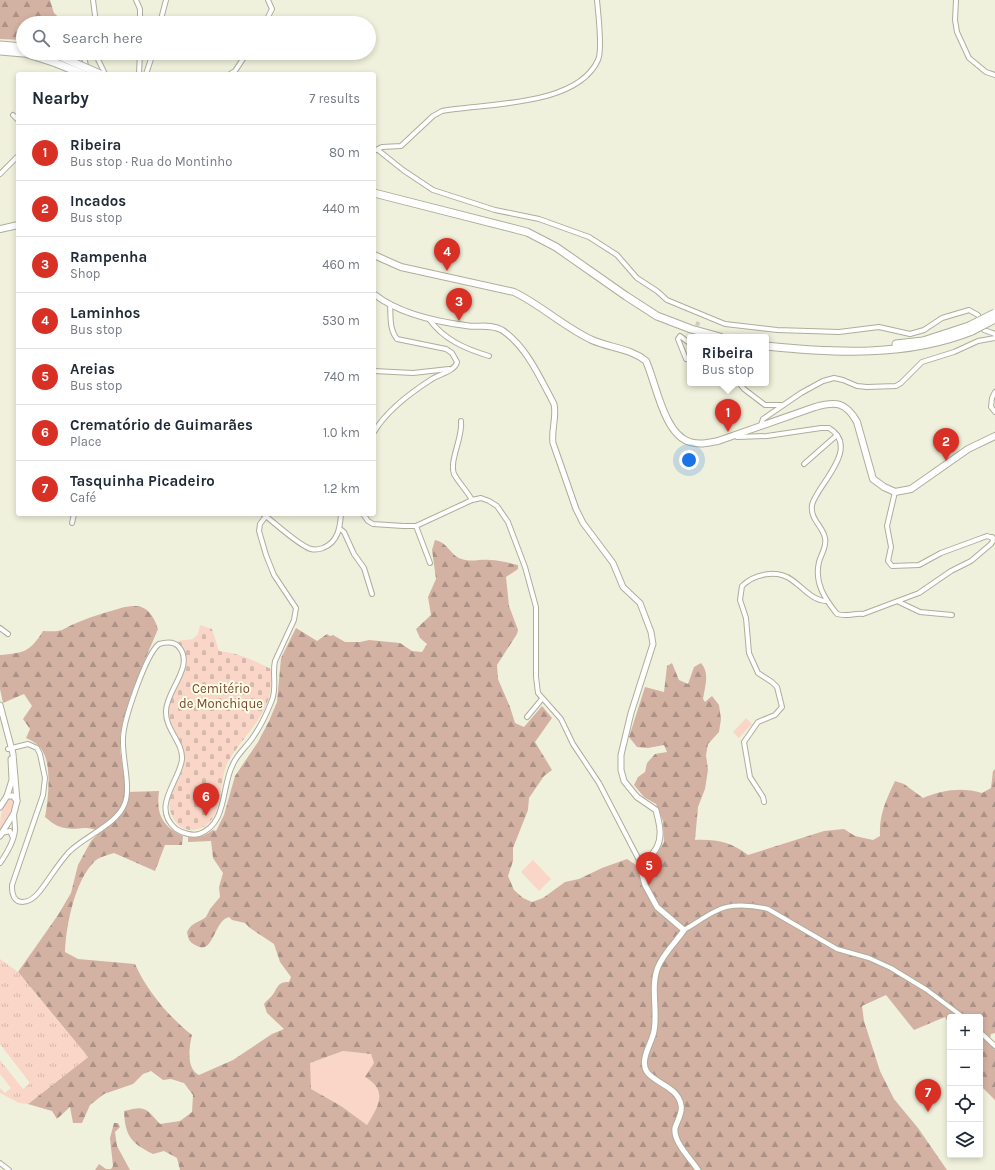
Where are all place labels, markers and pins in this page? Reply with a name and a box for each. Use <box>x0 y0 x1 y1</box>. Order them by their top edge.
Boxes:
pin: 4 <box>434 238 460 271</box>
pin: 3 <box>446 288 472 321</box>
pin: 1 <box>715 399 741 432</box>
pin: 2 <box>933 428 959 461</box>
pin: 6 <box>193 783 219 816</box>
pin: 5 <box>636 852 662 885</box>
pin: 7 <box>915 1079 941 1112</box>

